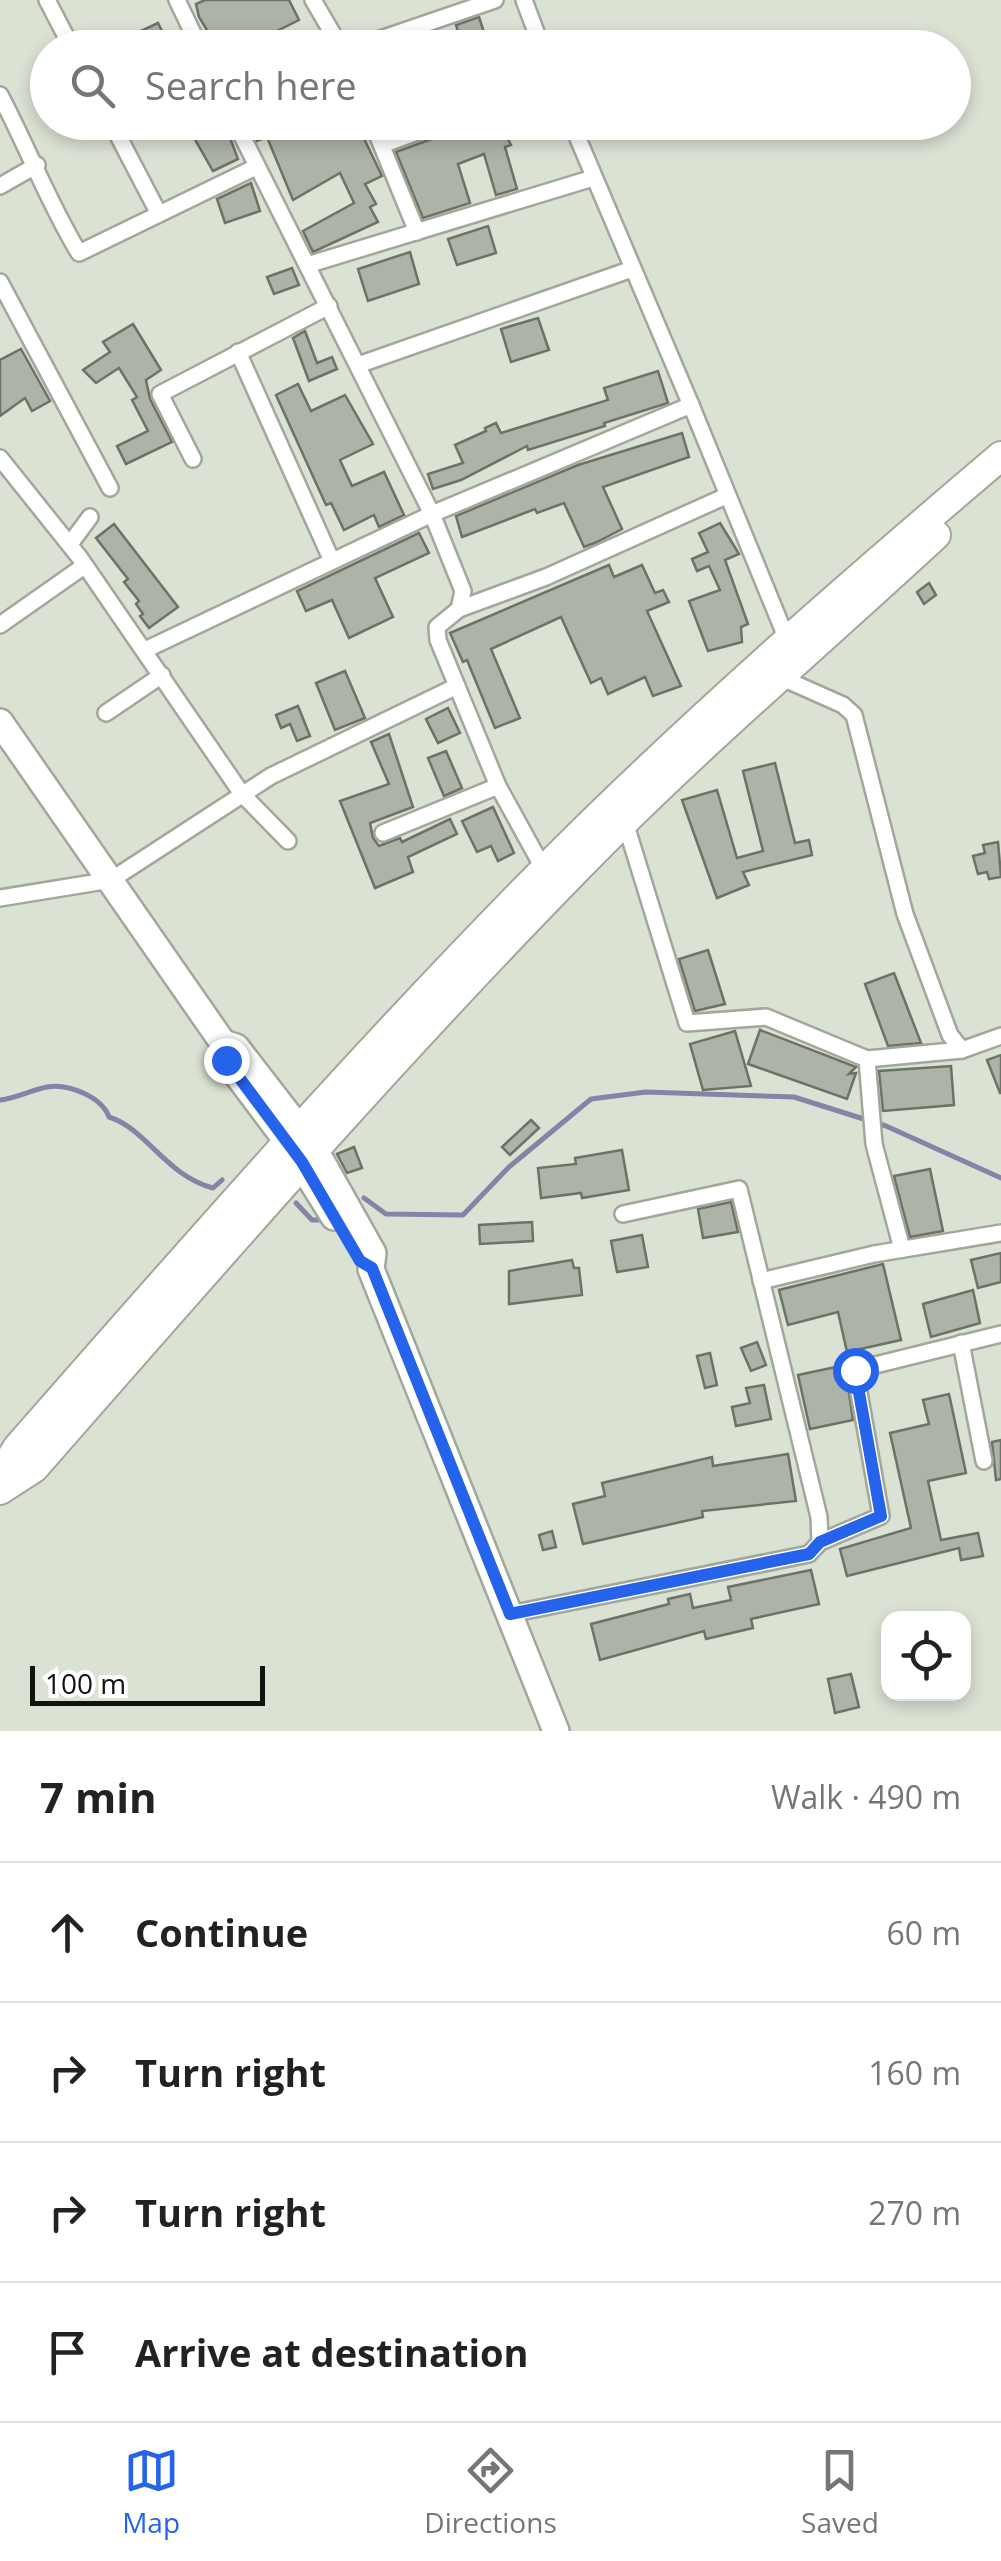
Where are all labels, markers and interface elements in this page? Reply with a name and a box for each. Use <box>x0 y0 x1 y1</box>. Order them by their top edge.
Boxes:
search box <box>30 30 971 140</box>
icon: search <box>65 58 120 113</box>
text: Search here <box>145 59 357 111</box>
route end <box>204 1038 250 1084</box>
route start <box>833 1348 879 1394</box>
map controls <box>881 1611 971 1701</box>
button: locate <box>881 1611 971 1701</box>
scale bar <box>30 1661 265 1706</box>
text: 100 m <box>45 1664 126 1702</box>
text: 7 min <box>40 1768 157 1825</box>
text: Walk · 490 m <box>771 1775 961 1818</box>
icon: ahead <box>40 1905 95 1960</box>
text: Continue <box>135 1906 308 1958</box>
text: 60 m <box>886 1911 961 1954</box>
icon: right <box>40 2045 95 2100</box>
text: Turn right <box>135 2046 326 2098</box>
text: 160 m <box>868 2051 961 2094</box>
icon: right <box>40 2185 95 2240</box>
text: Turn right <box>135 2186 326 2238</box>
text: 270 m <box>868 2191 961 2234</box>
icon: arrive <box>40 2325 95 2380</box>
text: Arrive at destination <box>135 2326 529 2378</box>
tab: Map <box>122 2443 180 2541</box>
tab: Directions <box>424 2443 557 2541</box>
tab: Saved <box>801 2443 879 2541</box>

